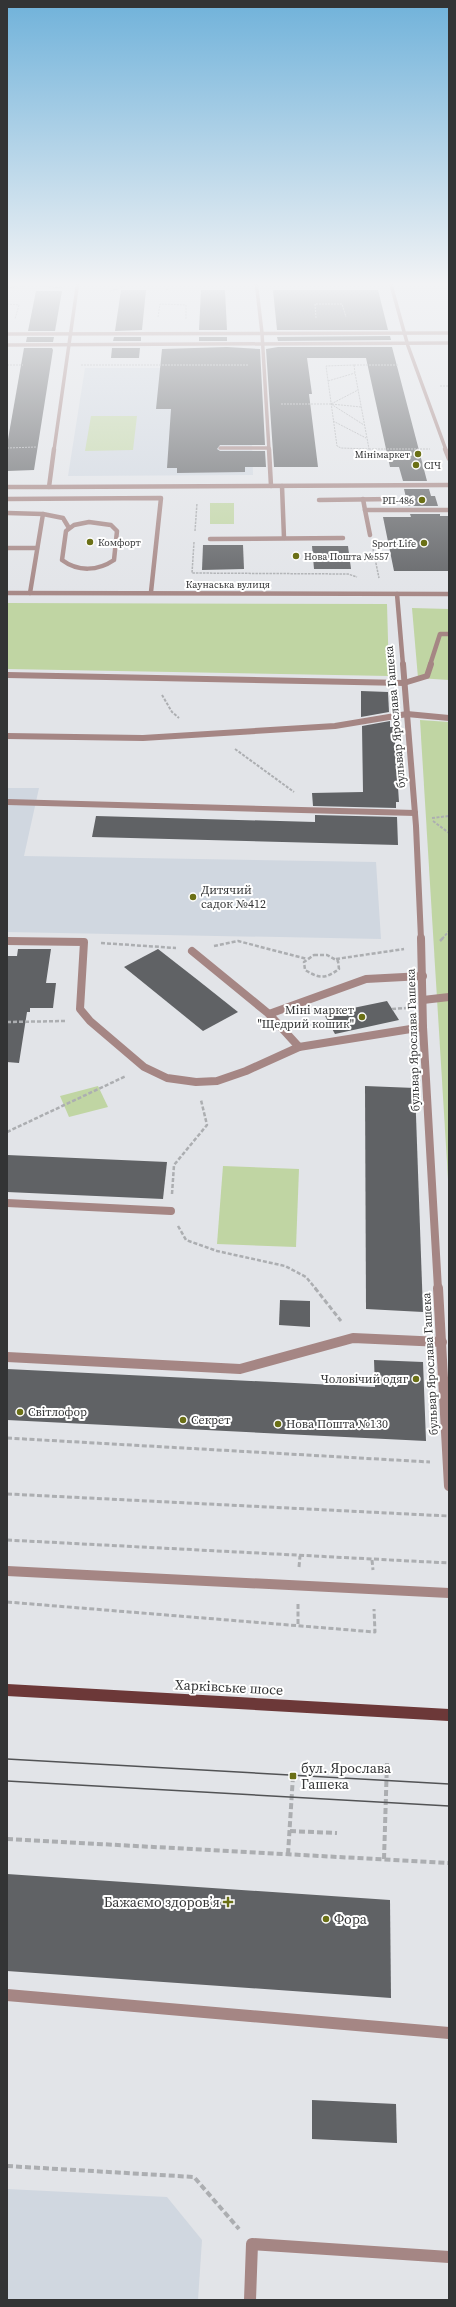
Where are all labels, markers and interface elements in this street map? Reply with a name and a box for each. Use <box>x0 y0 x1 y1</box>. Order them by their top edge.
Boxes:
place label: Мінімаркет <box>355 448 411 461</box>
marker: Мінімаркет <box>413 449 423 459</box>
place label: СІЧ <box>424 459 441 472</box>
marker: СІЧ <box>411 460 421 470</box>
place label: РП-486 <box>382 494 414 507</box>
marker: РП-486 <box>417 495 427 505</box>
place label: Комфорт <box>98 536 142 549</box>
marker: Комфорт <box>85 537 95 547</box>
place label: Sport Life <box>372 537 416 550</box>
marker: Sport Life <box>419 538 429 548</box>
place label: Нова Пошта №557 <box>304 550 389 563</box>
marker: Нова Пошта №557 <box>291 551 301 561</box>
street label: Каунаська вулиця <box>186 578 270 591</box>
street label: бульвар Ярослава Гашека <box>381 644 409 789</box>
place label: Дитячий садок №412 <box>201 882 266 912</box>
marker: Дитячий садок №412 <box>188 892 198 902</box>
street label: бульвар Ярослава Гашека <box>402 967 423 1112</box>
place label: Міні маркет "Щедрий кошик" <box>258 1002 355 1032</box>
marker: Міні маркет "Щедрий кошик" <box>357 1012 367 1022</box>
street label: бульвар Ярослава Гашека <box>418 1291 442 1436</box>
place label: Чоловічий одяг <box>321 1371 409 1387</box>
marker: Чоловічий одяг <box>411 1374 421 1384</box>
place label: Світлофор <box>28 1404 87 1420</box>
marker: Світлофор <box>15 1407 25 1417</box>
place label: Секрет <box>191 1412 231 1428</box>
marker: Секрет <box>178 1415 188 1425</box>
place label: Нова Пошта №130 <box>286 1416 388 1432</box>
marker: Нова Пошта №130 <box>273 1419 283 1429</box>
street label: Харківське шосе <box>174 1674 284 1700</box>
place label: бул. Ярослава Гашека <box>301 1758 392 1794</box>
marker: бул. Ярослава Гашека <box>288 1771 298 1781</box>
place label: Бажаємо здоровʼя <box>104 1892 220 1912</box>
marker: Бажаємо здоровʼя <box>223 1897 233 1907</box>
place label: Фора <box>334 1909 368 1929</box>
marker: Фора <box>321 1914 331 1924</box>

